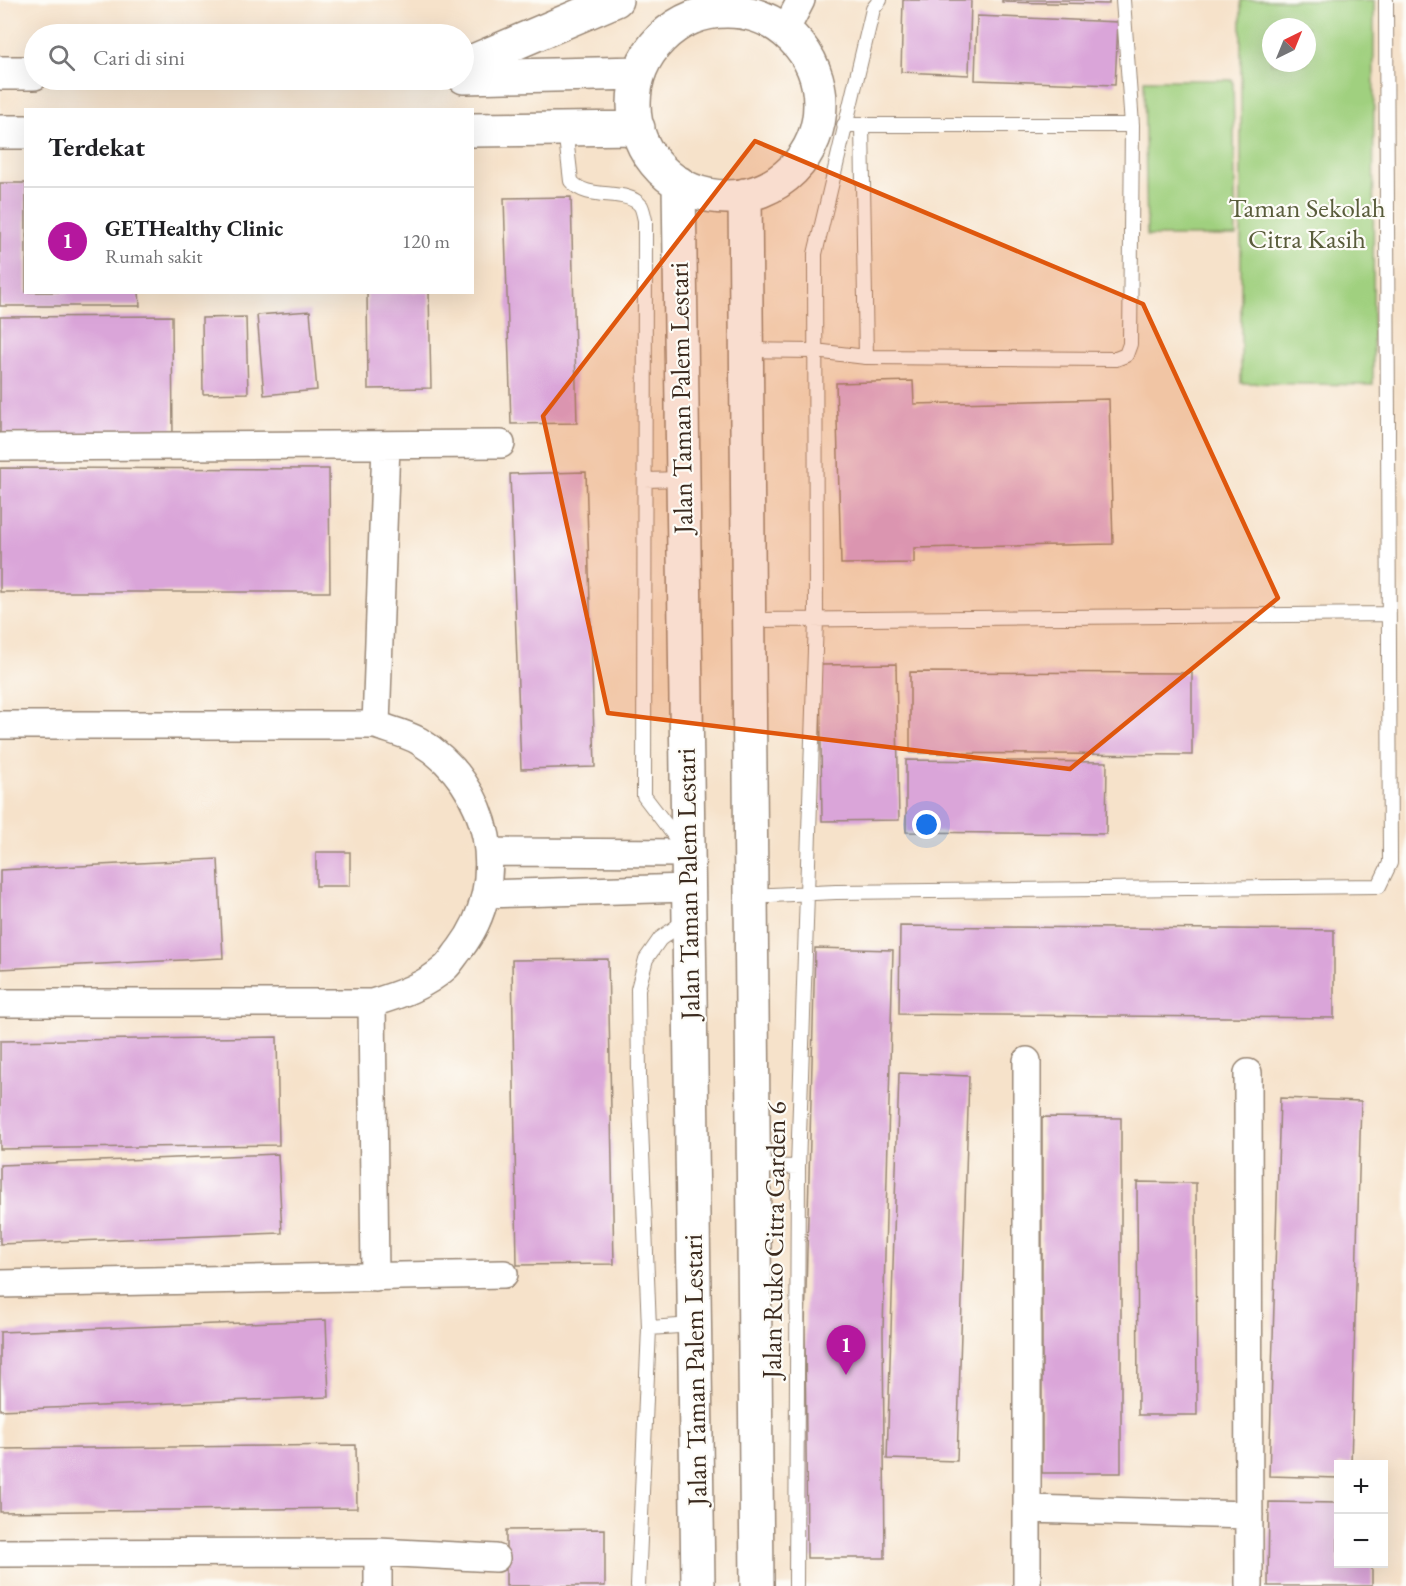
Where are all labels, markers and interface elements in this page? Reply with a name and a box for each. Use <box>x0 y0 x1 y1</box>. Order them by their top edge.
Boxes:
north arrow <box>1262 18 1316 72</box>
search box <box>24 24 474 90</box>
icon: search <box>45 41 78 74</box>
text: Cari di sini <box>93 43 185 72</box>
text: Terdekat <box>48 130 145 164</box>
park label: Taman Sekolah Citra Kasih <box>1228 190 1386 256</box>
text: GETHealthy Clinic <box>105 214 283 243</box>
text: 1 <box>62 228 73 254</box>
text: 120 m <box>402 228 450 254</box>
text: Rumah sakit <box>105 243 203 269</box>
street label: Jalan Taman Palem Lestari <box>661 261 700 536</box>
street label: Jalan Taman Palem Lestari <box>668 747 707 1022</box>
your location <box>912 810 941 839</box>
street label: Jalan Ruko Citra Garden 6 <box>754 1101 793 1381</box>
street label: Jalan Taman Palem Lestari <box>675 1233 714 1508</box>
pin: 1 <box>826 1326 866 1375</box>
map controls <box>1334 1460 1388 1568</box>
button: + <box>1334 1460 1388 1514</box>
button: − <box>1334 1514 1388 1568</box>

